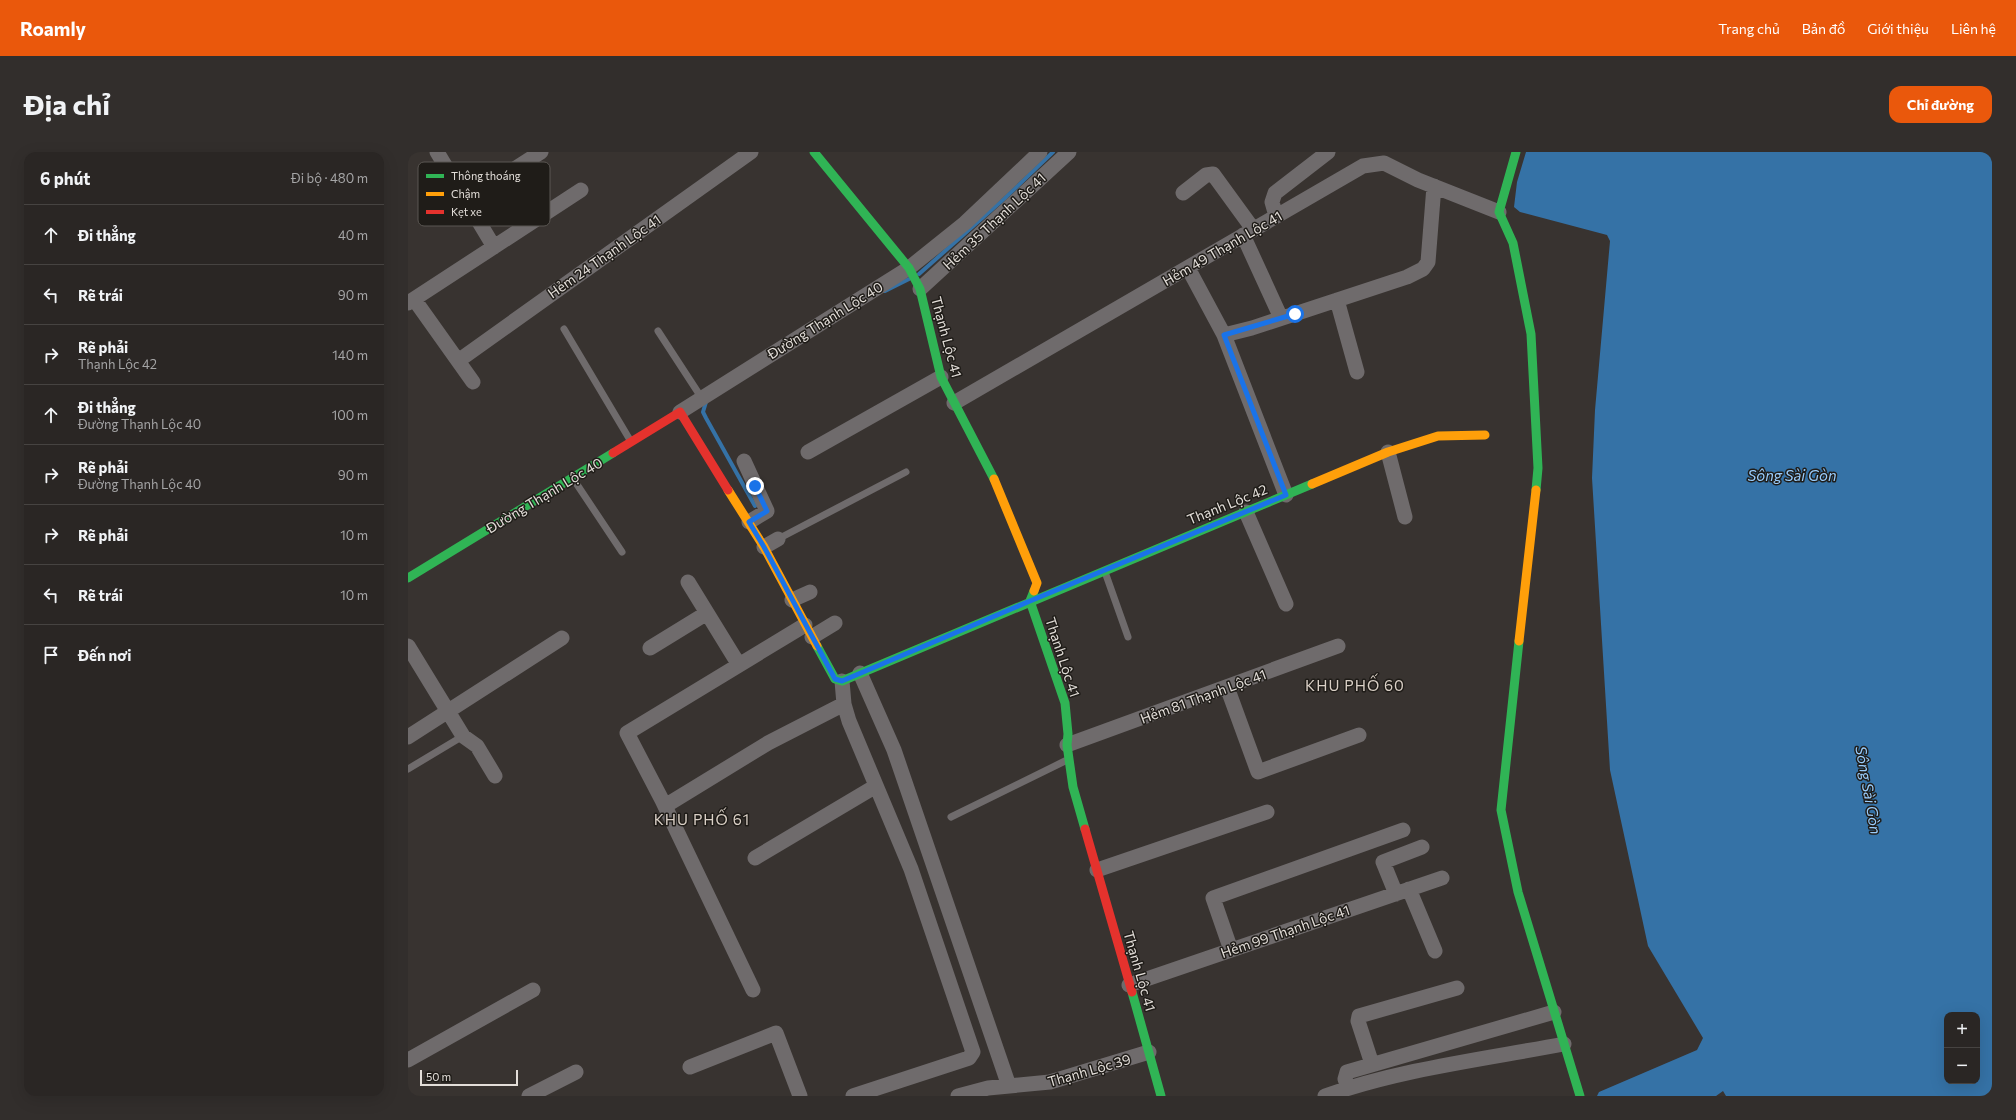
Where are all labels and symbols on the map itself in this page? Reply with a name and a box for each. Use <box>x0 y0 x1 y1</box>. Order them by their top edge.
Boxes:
legend <box>418 162 550 226</box>
text: Thông thoáng <box>451 169 521 182</box>
street label: Hẻm 35 Thạnh Lộc 41 <box>939 169 1049 273</box>
text: Chậm <box>451 187 480 200</box>
text: Kẹt xe <box>451 205 482 218</box>
street label: Hẻm 49 Thạnh Lộc 41 <box>1159 207 1285 289</box>
street label: Hẻm 24 Thạnh Lộc 41 <box>544 211 664 301</box>
street label: Đường Thạnh Lộc 40 <box>763 278 886 363</box>
street label: Thạnh Lộc 41 <box>928 295 966 379</box>
route start <box>1286 305 1304 323</box>
street label: Đường Thạnh Lộc 40 <box>482 454 605 537</box>
water label: Sông Sài Gòn <box>1747 466 1837 484</box>
route end <box>746 477 764 495</box>
street label: Thạnh Lộc 42 <box>1184 480 1270 528</box>
street label: Thạnh Lộc 41 <box>1042 615 1084 699</box>
street label: Hẻm 81 Thạnh Lộc 41 <box>1138 665 1268 727</box>
district label: KHU PHỐ 60 <box>1305 673 1405 694</box>
water label: Sông Sài Gòn <box>1852 744 1886 836</box>
district label: KHU PHỐ 61 <box>654 807 750 828</box>
street label: Hẻm 99 Thạnh Lộc 41 <box>1218 901 1352 961</box>
street label: Thạnh Lộc 41 <box>1120 929 1160 1013</box>
street label: Thạnh Lộc 39 <box>1046 1050 1132 1090</box>
scale bar <box>420 1068 518 1087</box>

